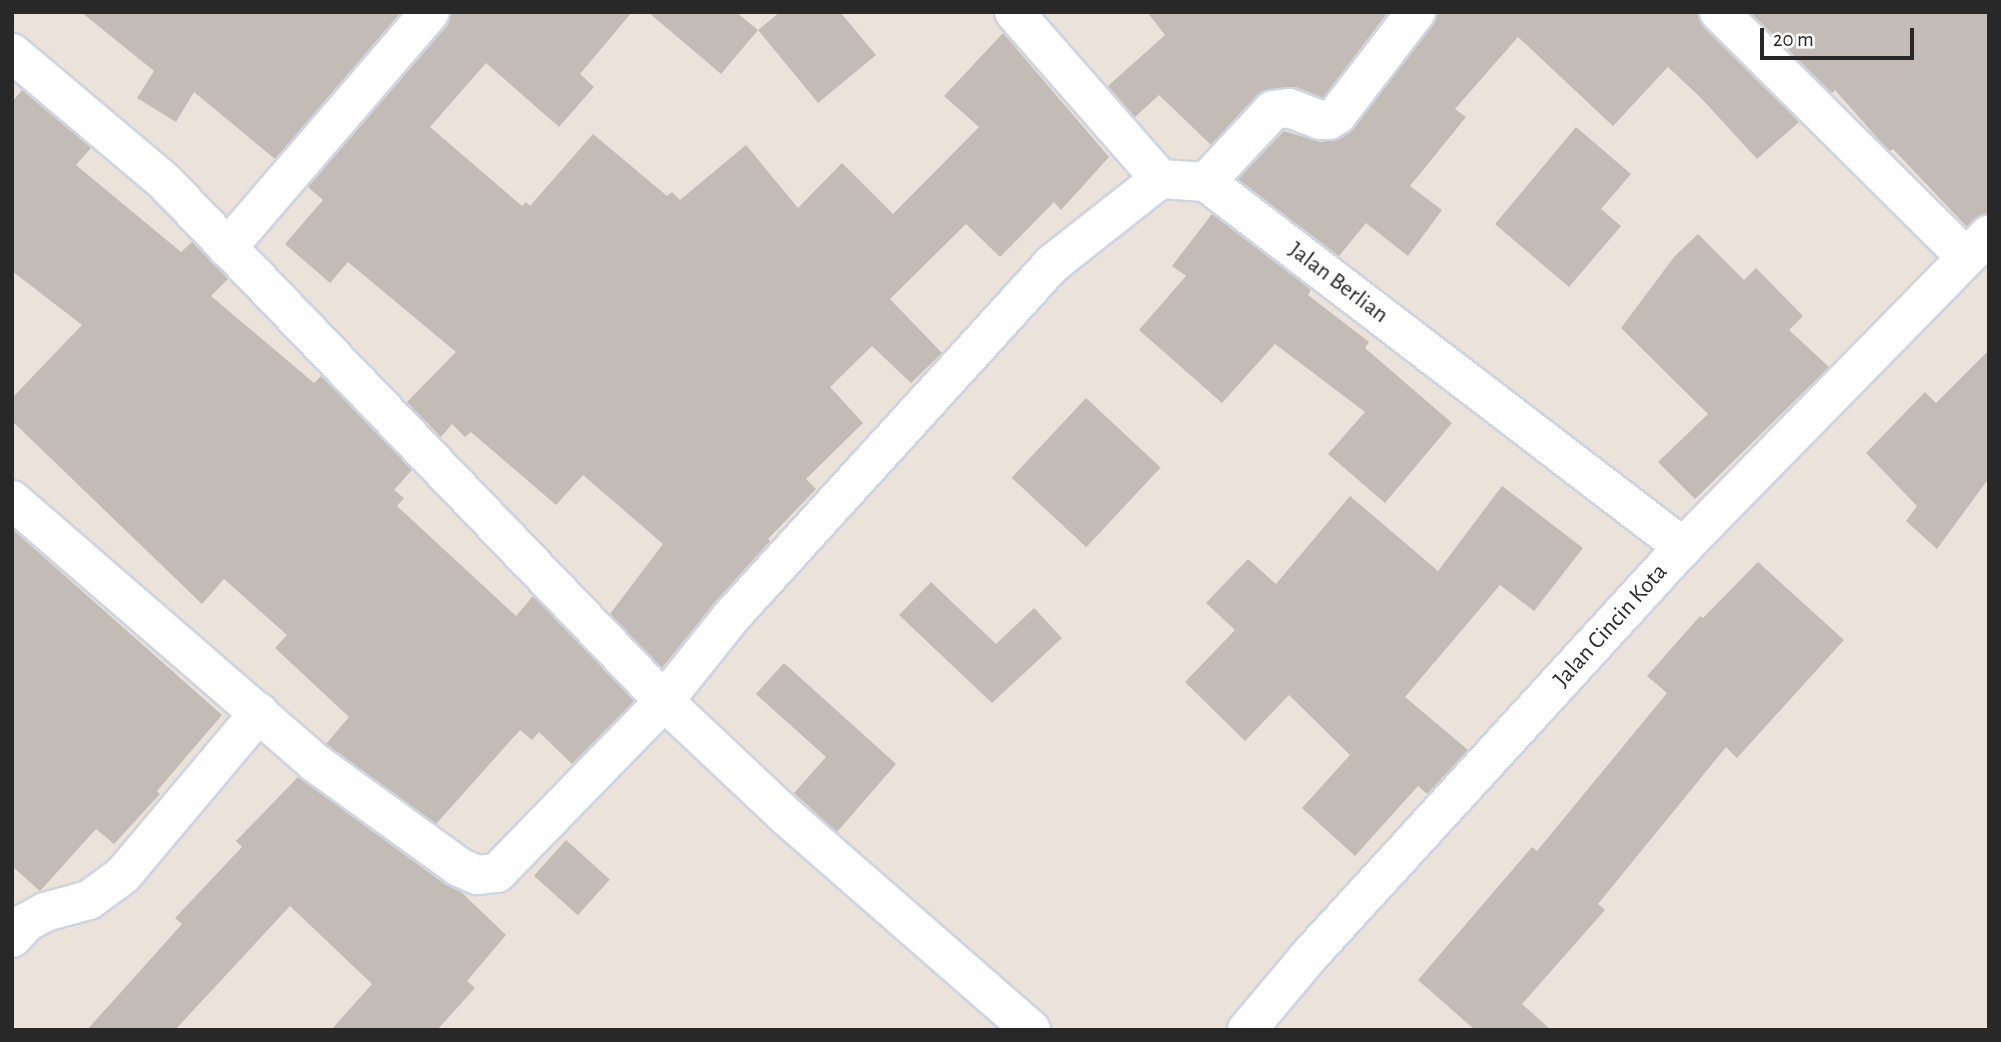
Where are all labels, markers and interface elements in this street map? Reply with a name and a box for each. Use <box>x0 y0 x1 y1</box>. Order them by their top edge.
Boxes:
scale bar <box>1763 14 1917 58</box>
text: 20 m <box>1773 29 1814 50</box>
street label: Jalan Berlian <box>1282 236 1394 330</box>
street label: Jalan Cincin Kota <box>1548 558 1674 694</box>

